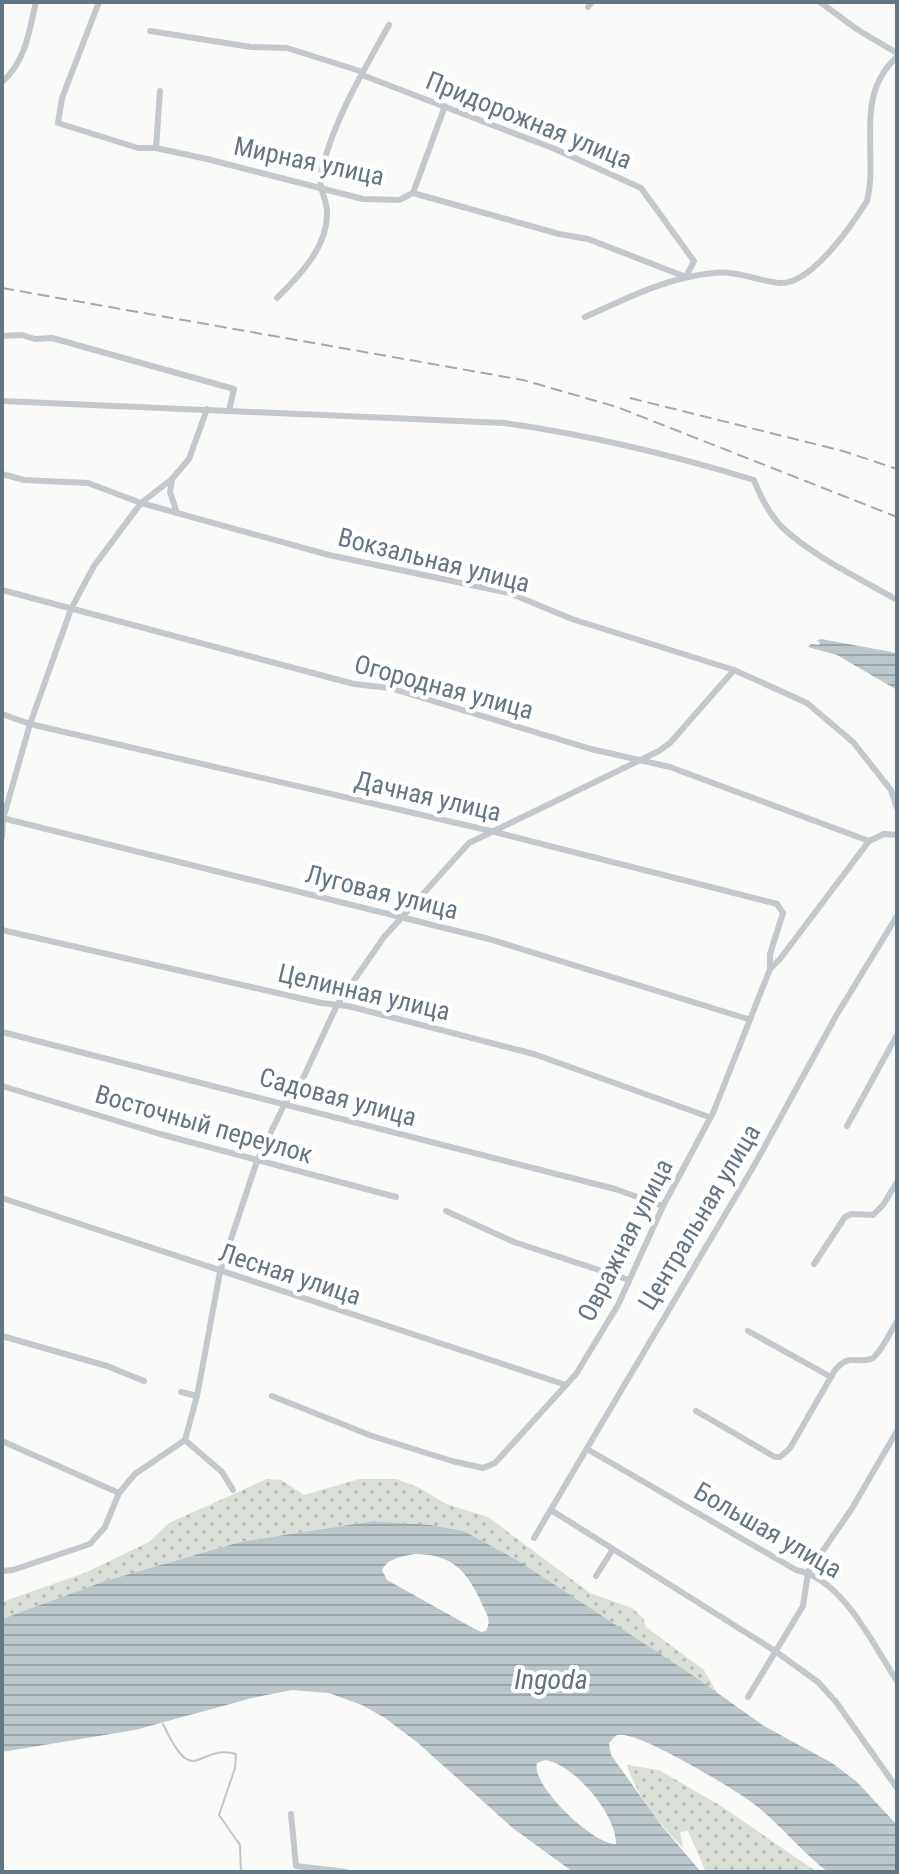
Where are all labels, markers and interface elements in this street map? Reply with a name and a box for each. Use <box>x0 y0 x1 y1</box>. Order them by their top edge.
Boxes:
street label: Придорожная улица <box>422 65 636 175</box>
street label: Мирная улица <box>231 130 387 192</box>
street label: Вокзальная улица <box>335 522 533 598</box>
street label: Огородная улица <box>351 649 537 725</box>
street label: Дачная улица <box>352 765 504 827</box>
street label: Луговая улица <box>303 859 461 925</box>
street label: Целинная улица <box>275 958 453 1026</box>
street label: Садовая улица <box>256 1062 420 1132</box>
street label: Восточный переулок <box>92 1079 317 1170</box>
street label: Центральная улица <box>632 1119 766 1315</box>
street label: Овражная улица <box>571 1154 679 1326</box>
street label: Лесная улица <box>215 1237 365 1311</box>
street label: Большая улица <box>689 1476 847 1584</box>
water label: Ingoda <box>514 1663 588 1696</box>

